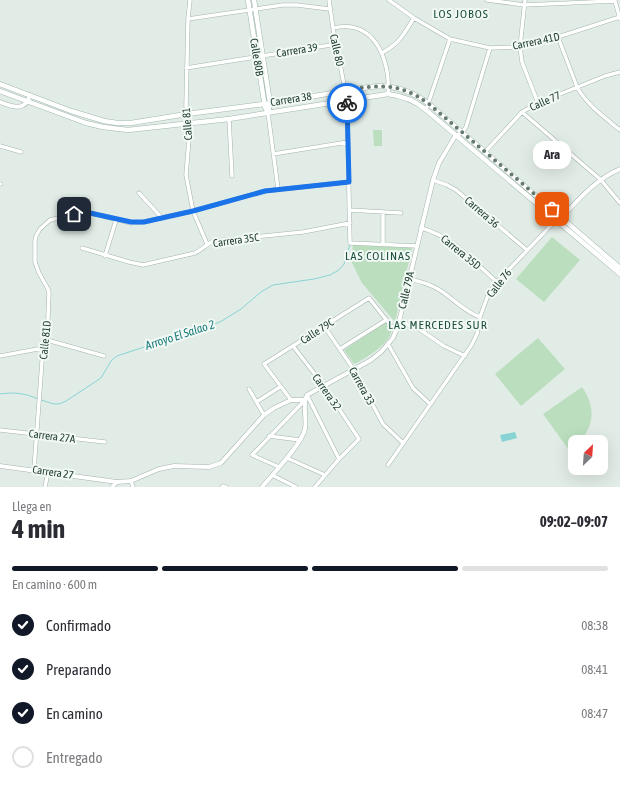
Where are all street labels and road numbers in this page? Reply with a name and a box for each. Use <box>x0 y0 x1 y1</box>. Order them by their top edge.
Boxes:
street label: Carrera 41D <box>511 30 561 52</box>
street label: Calle 80 <box>328 33 346 67</box>
street label: Calle 80B <box>248 37 266 77</box>
street label: Carrera 39 <box>276 41 318 59</box>
street label: Calle 77 <box>528 89 562 113</box>
street label: Carrera 38 <box>270 90 312 108</box>
street label: Calle 81 <box>180 107 194 141</box>
street label: Carrera 36 <box>462 194 502 230</box>
street label: Carrera 35C <box>212 231 260 249</box>
street label: Carrera 35D <box>439 232 483 272</box>
street label: Calle 76 <box>484 266 514 300</box>
street label: Calle 79A <box>396 270 416 310</box>
street label: Calle 79C <box>298 316 336 346</box>
street label: Calle 81D <box>37 320 53 360</box>
street label: Carrera 33 <box>347 365 377 407</box>
street label: Carrera 32 <box>310 372 344 412</box>
street label: Carrera 27A <box>28 427 77 445</box>
street label: Carrera 27 <box>32 463 74 481</box>

